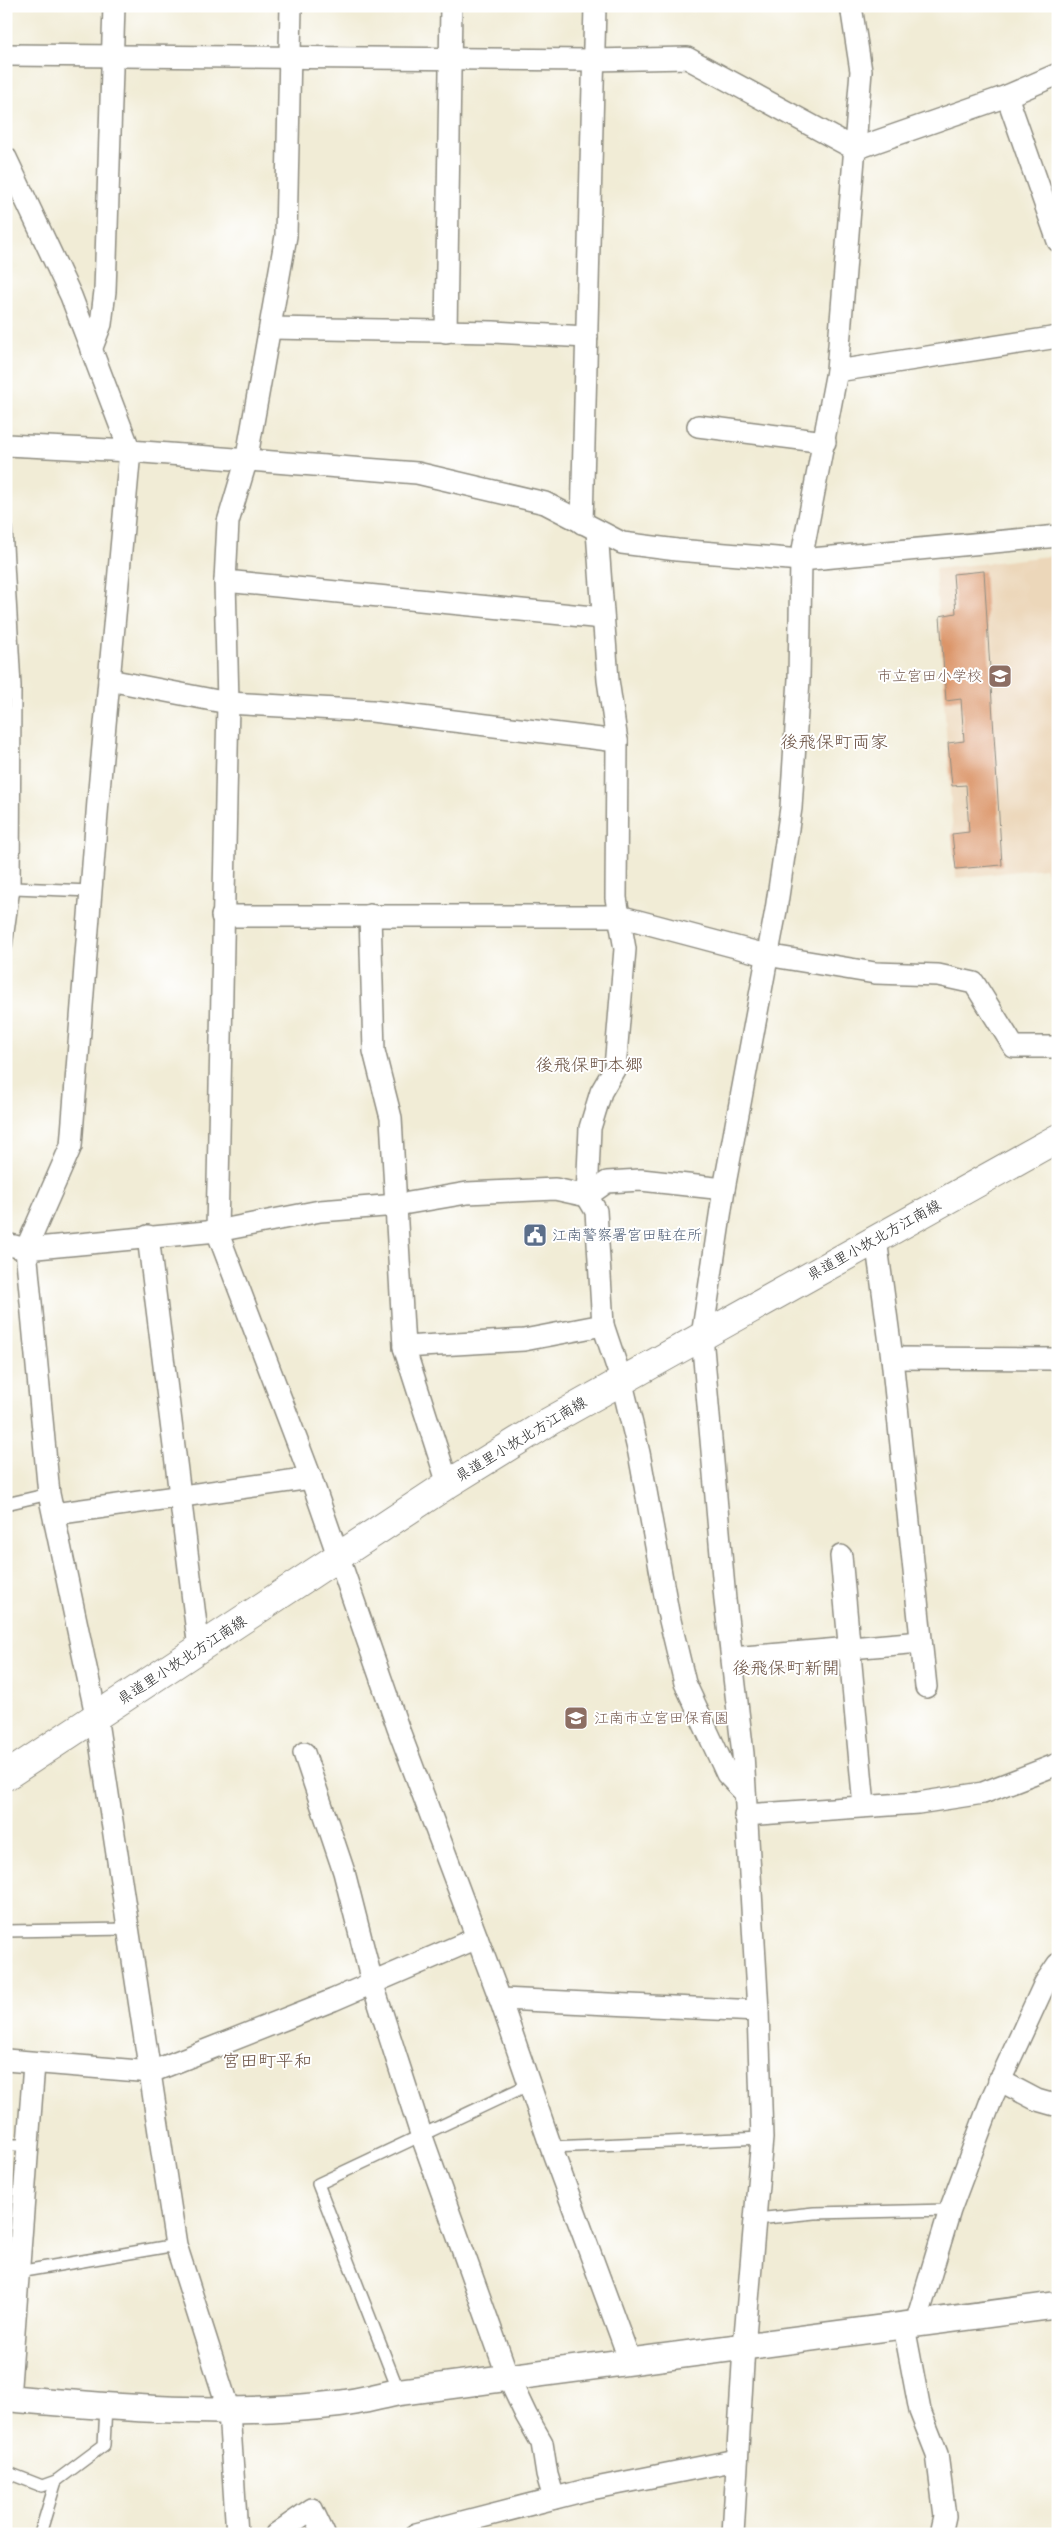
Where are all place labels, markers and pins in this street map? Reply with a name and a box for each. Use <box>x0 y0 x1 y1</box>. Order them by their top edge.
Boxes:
school or university icon: 市立宮田小学校 <box>987 663 1013 689</box>
place label: 市立宮田小学校 <box>877 667 982 685</box>
public building icon: 江南警察署宮田駐在所 <box>522 1222 548 1248</box>
place label: 江南警察署宮田駐在所 <box>552 1226 702 1244</box>
school or university icon: 江南市立宮田保育園 <box>563 1705 589 1731</box>
place label: 江南市立宮田保育園 <box>594 1709 729 1727</box>

